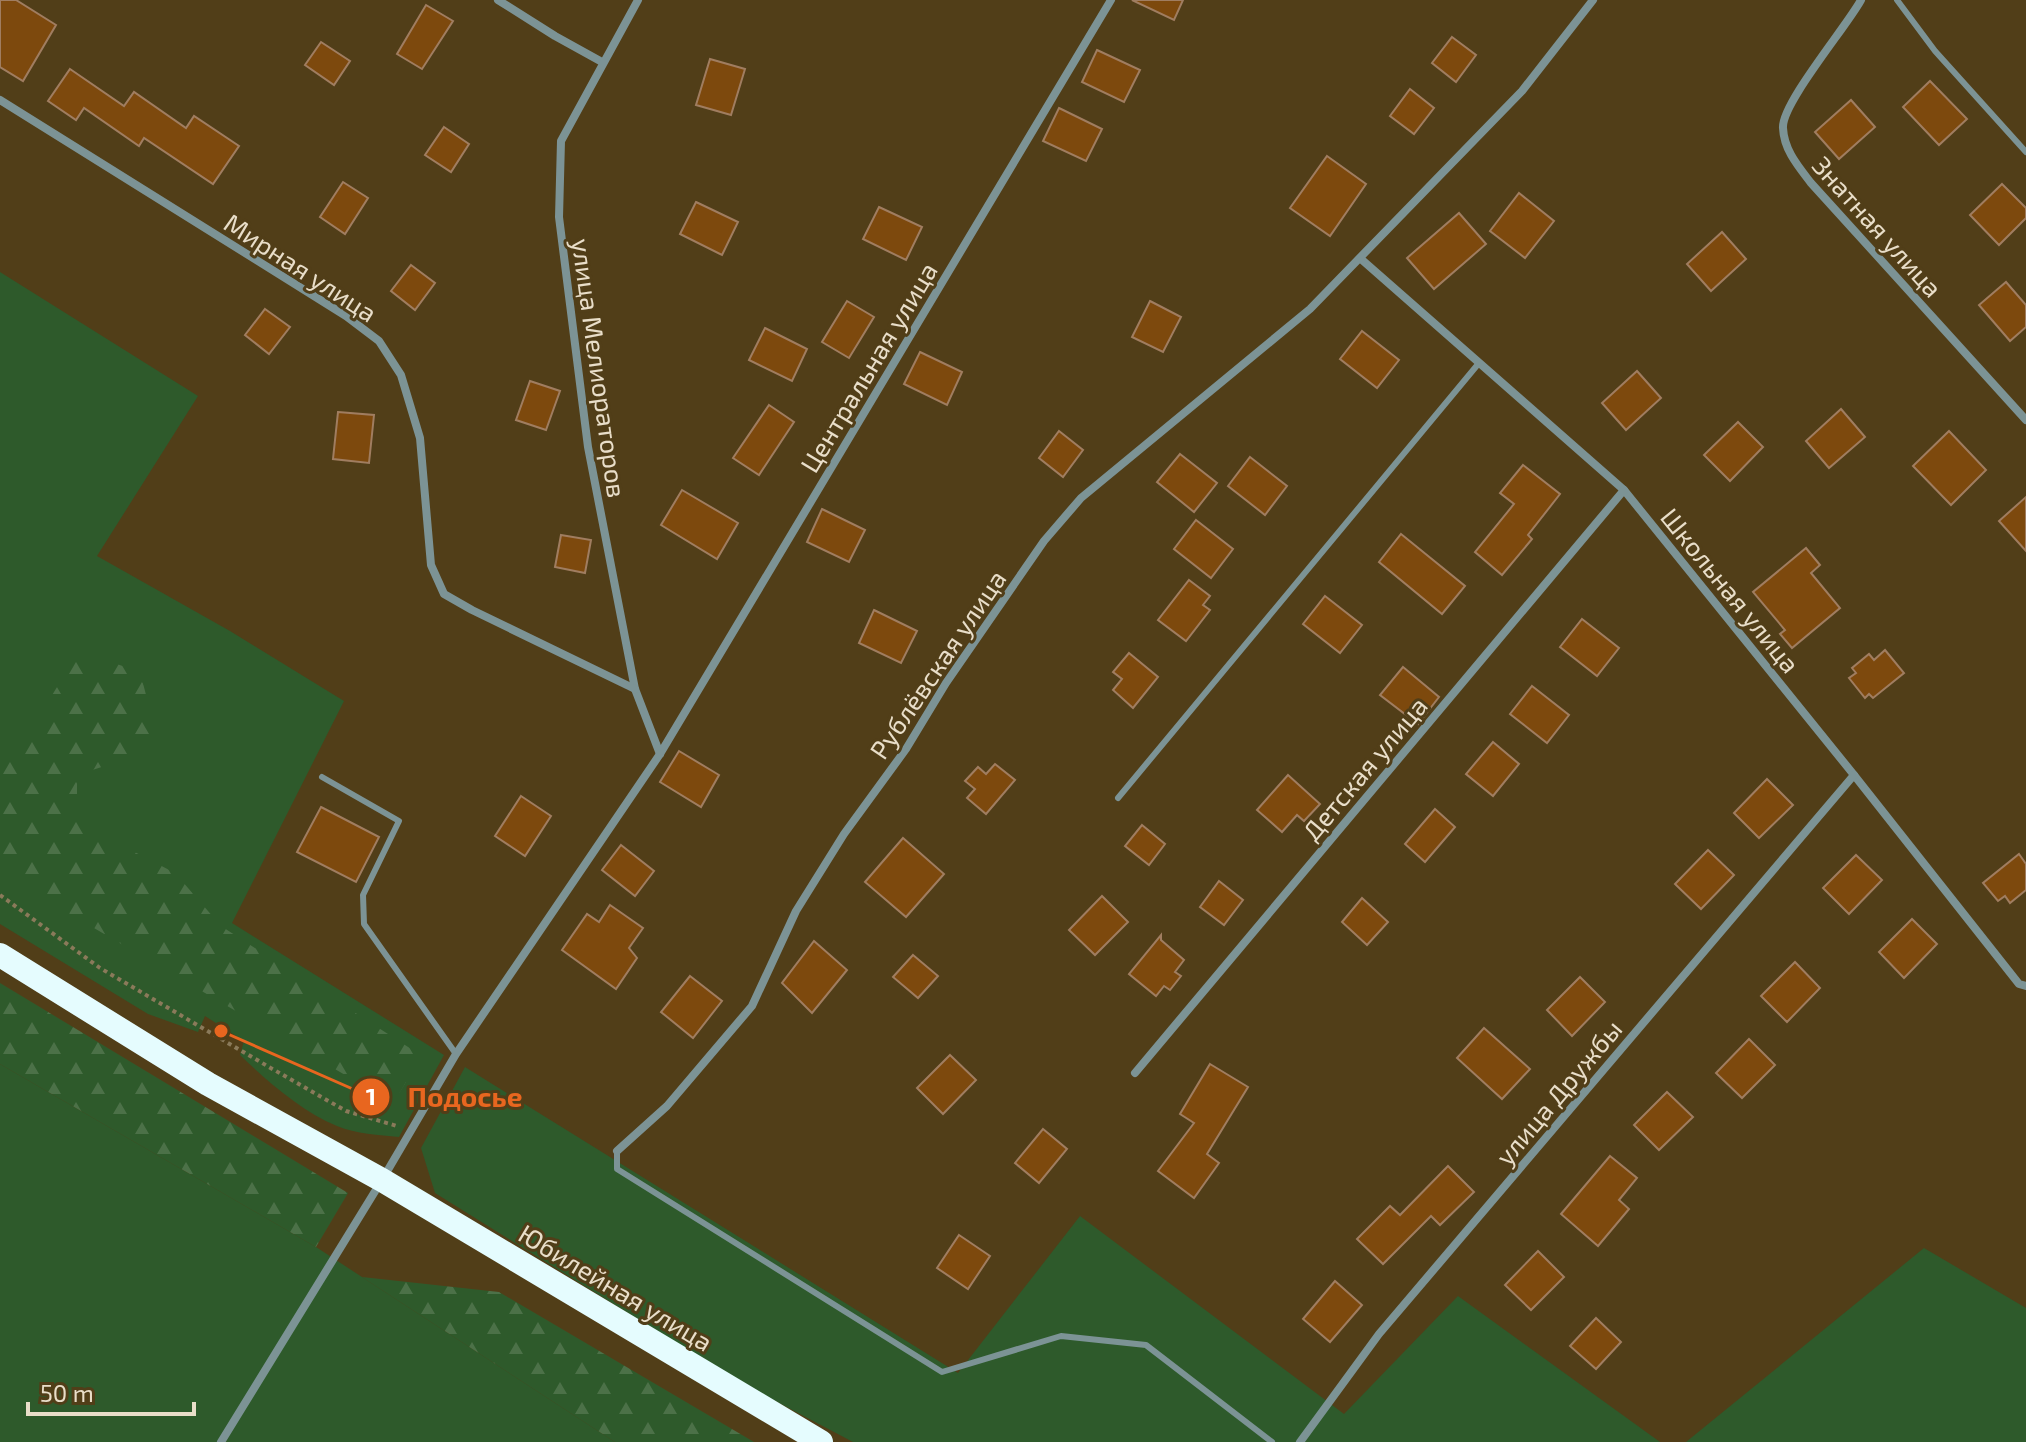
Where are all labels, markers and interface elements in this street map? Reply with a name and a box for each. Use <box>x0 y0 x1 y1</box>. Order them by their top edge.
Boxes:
street label: Знатная улица <box>1806 149 1949 303</box>
street label: Мирная улица <box>219 206 383 329</box>
street label: улица Мелиораторов <box>565 236 634 500</box>
street label: Центральная улица <box>793 256 944 478</box>
street label: Школьная улица <box>1654 501 1807 679</box>
street label: Рублёвская улица <box>862 564 1012 765</box>
street label: Детская улица <box>1295 690 1434 847</box>
street label: улица Дружбы <box>1488 1013 1628 1171</box>
callout: Подосье <box>351 1071 538 1123</box>
text: Подосье <box>408 1079 523 1113</box>
text: 1 <box>366 1081 376 1110</box>
street label: Юбилейная улица <box>513 1217 718 1358</box>
scale bar <box>28 1366 194 1416</box>
text: 50 m <box>40 1378 94 1407</box>

